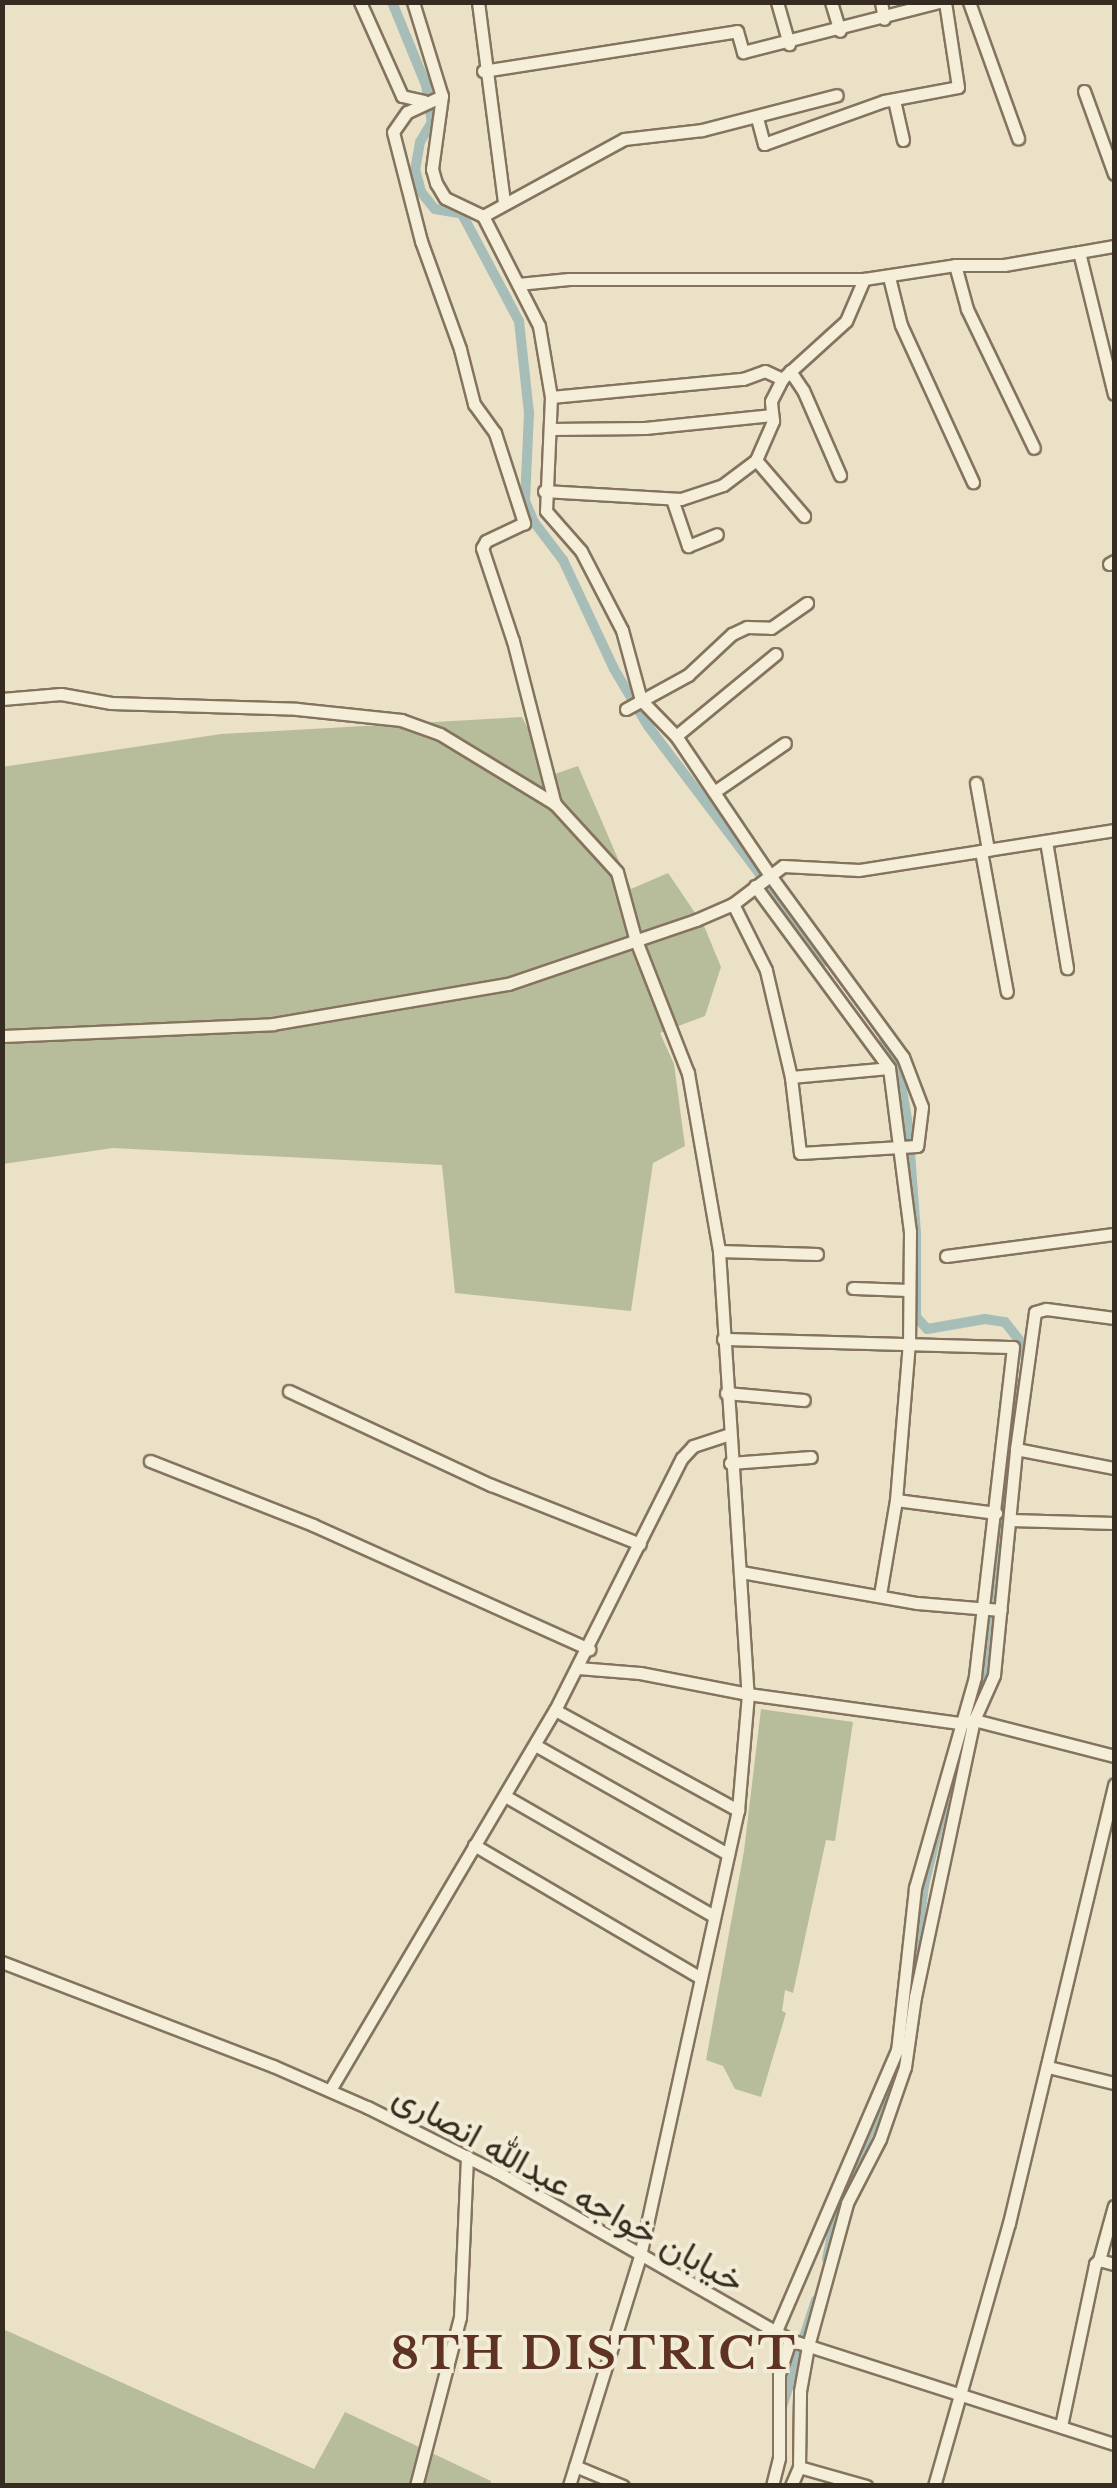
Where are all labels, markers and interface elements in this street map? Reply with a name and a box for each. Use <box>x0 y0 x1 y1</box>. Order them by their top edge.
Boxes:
street label: خیابان خواجه عبدالله انصاری <box>386 2074 752 2302</box>
district label: 8TH DISTRICT <box>391 2327 797 2381</box>

